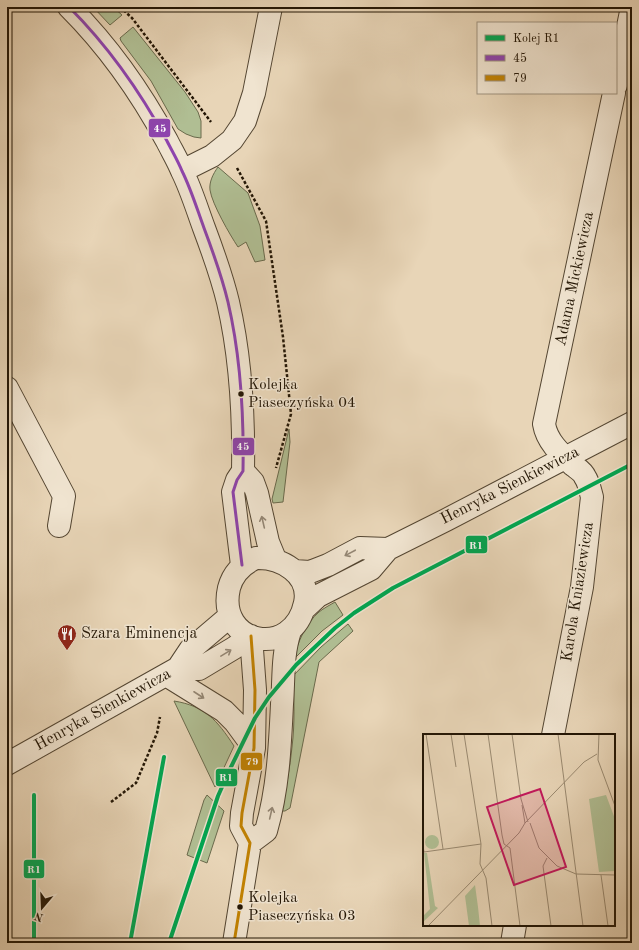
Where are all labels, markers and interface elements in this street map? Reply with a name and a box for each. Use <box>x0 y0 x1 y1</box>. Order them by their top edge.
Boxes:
legend <box>477 22 617 94</box>
text: Kolej R1 <box>513 33 560 45</box>
text: 45 <box>513 52 527 65</box>
text: 79 <box>513 73 527 85</box>
line badge: 45 <box>148 118 171 138</box>
text: 45 <box>154 124 166 135</box>
street label: Adama Mickiewicza <box>553 210 597 348</box>
place label: Kolejka Piaseczyńska 04 <box>248 378 356 411</box>
marker: Kolejka Piaseczyńska 04 <box>236 389 246 399</box>
line badge: 45 <box>232 437 255 456</box>
text: 45 <box>237 442 249 453</box>
street label: Henryka Sienkiewicza <box>438 444 582 528</box>
one-way arrow <box>259 516 267 529</box>
street label: Karola Kniaziewicza <box>559 521 597 663</box>
line badge: R1 <box>465 535 488 554</box>
text: R1 <box>469 541 483 552</box>
one-way arrow <box>344 550 356 557</box>
restaurant icon: Szara Eminencja <box>56 623 78 651</box>
place label: Szara Eminencja <box>81 626 198 642</box>
one-way arrow <box>220 649 232 657</box>
street label: Henryka Sienkiewicza <box>32 666 174 754</box>
one-way arrow <box>193 691 204 699</box>
inset map <box>423 734 615 926</box>
line badge: 79 <box>240 752 263 771</box>
text: 79 <box>246 757 258 768</box>
line badge: R1 <box>215 768 238 787</box>
text: R1 <box>219 773 233 784</box>
one-way arrow <box>267 807 275 820</box>
line badge: R1 <box>23 859 45 879</box>
text: R1 <box>27 865 41 876</box>
north arrow <box>22 888 62 928</box>
place label: Kolejka Piaseczyńska 03 <box>248 891 356 924</box>
marker: Kolejka Piaseczyńska 03 <box>235 902 245 912</box>
text: N <box>33 909 45 923</box>

